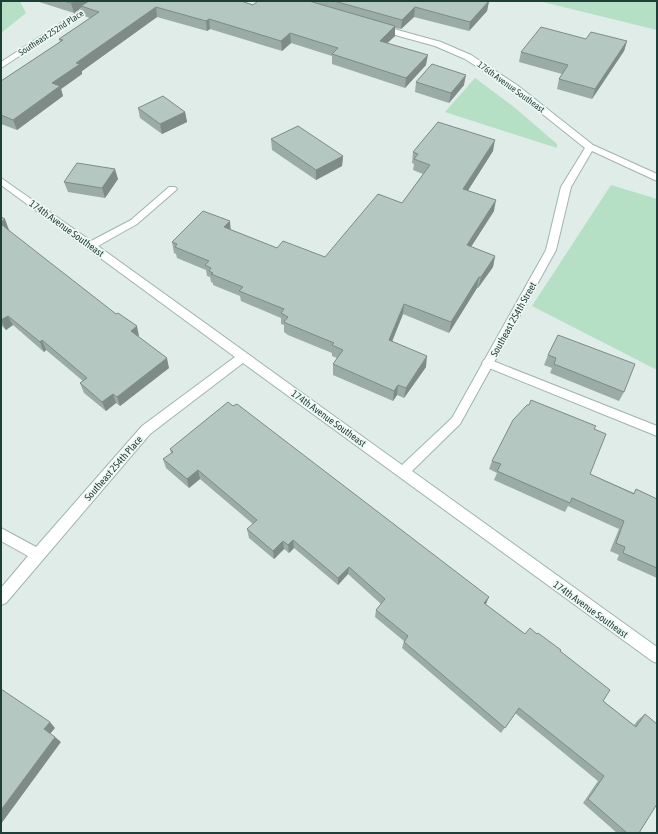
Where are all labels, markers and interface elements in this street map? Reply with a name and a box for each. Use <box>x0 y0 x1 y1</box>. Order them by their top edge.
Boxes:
street label: Southeast 252nd Place <box>17 8 85 58</box>
street label: 176th Avenue Southeast <box>476 59 547 115</box>
street label: 174th Avenue Southeast <box>27 198 106 259</box>
street label: Southeast 254th Street <box>488 280 539 358</box>
street label: 174th Avenue Southeast <box>289 388 368 449</box>
street label: Southeast 254th Place <box>82 433 145 503</box>
street label: 174th Avenue Southeast <box>551 579 630 640</box>

